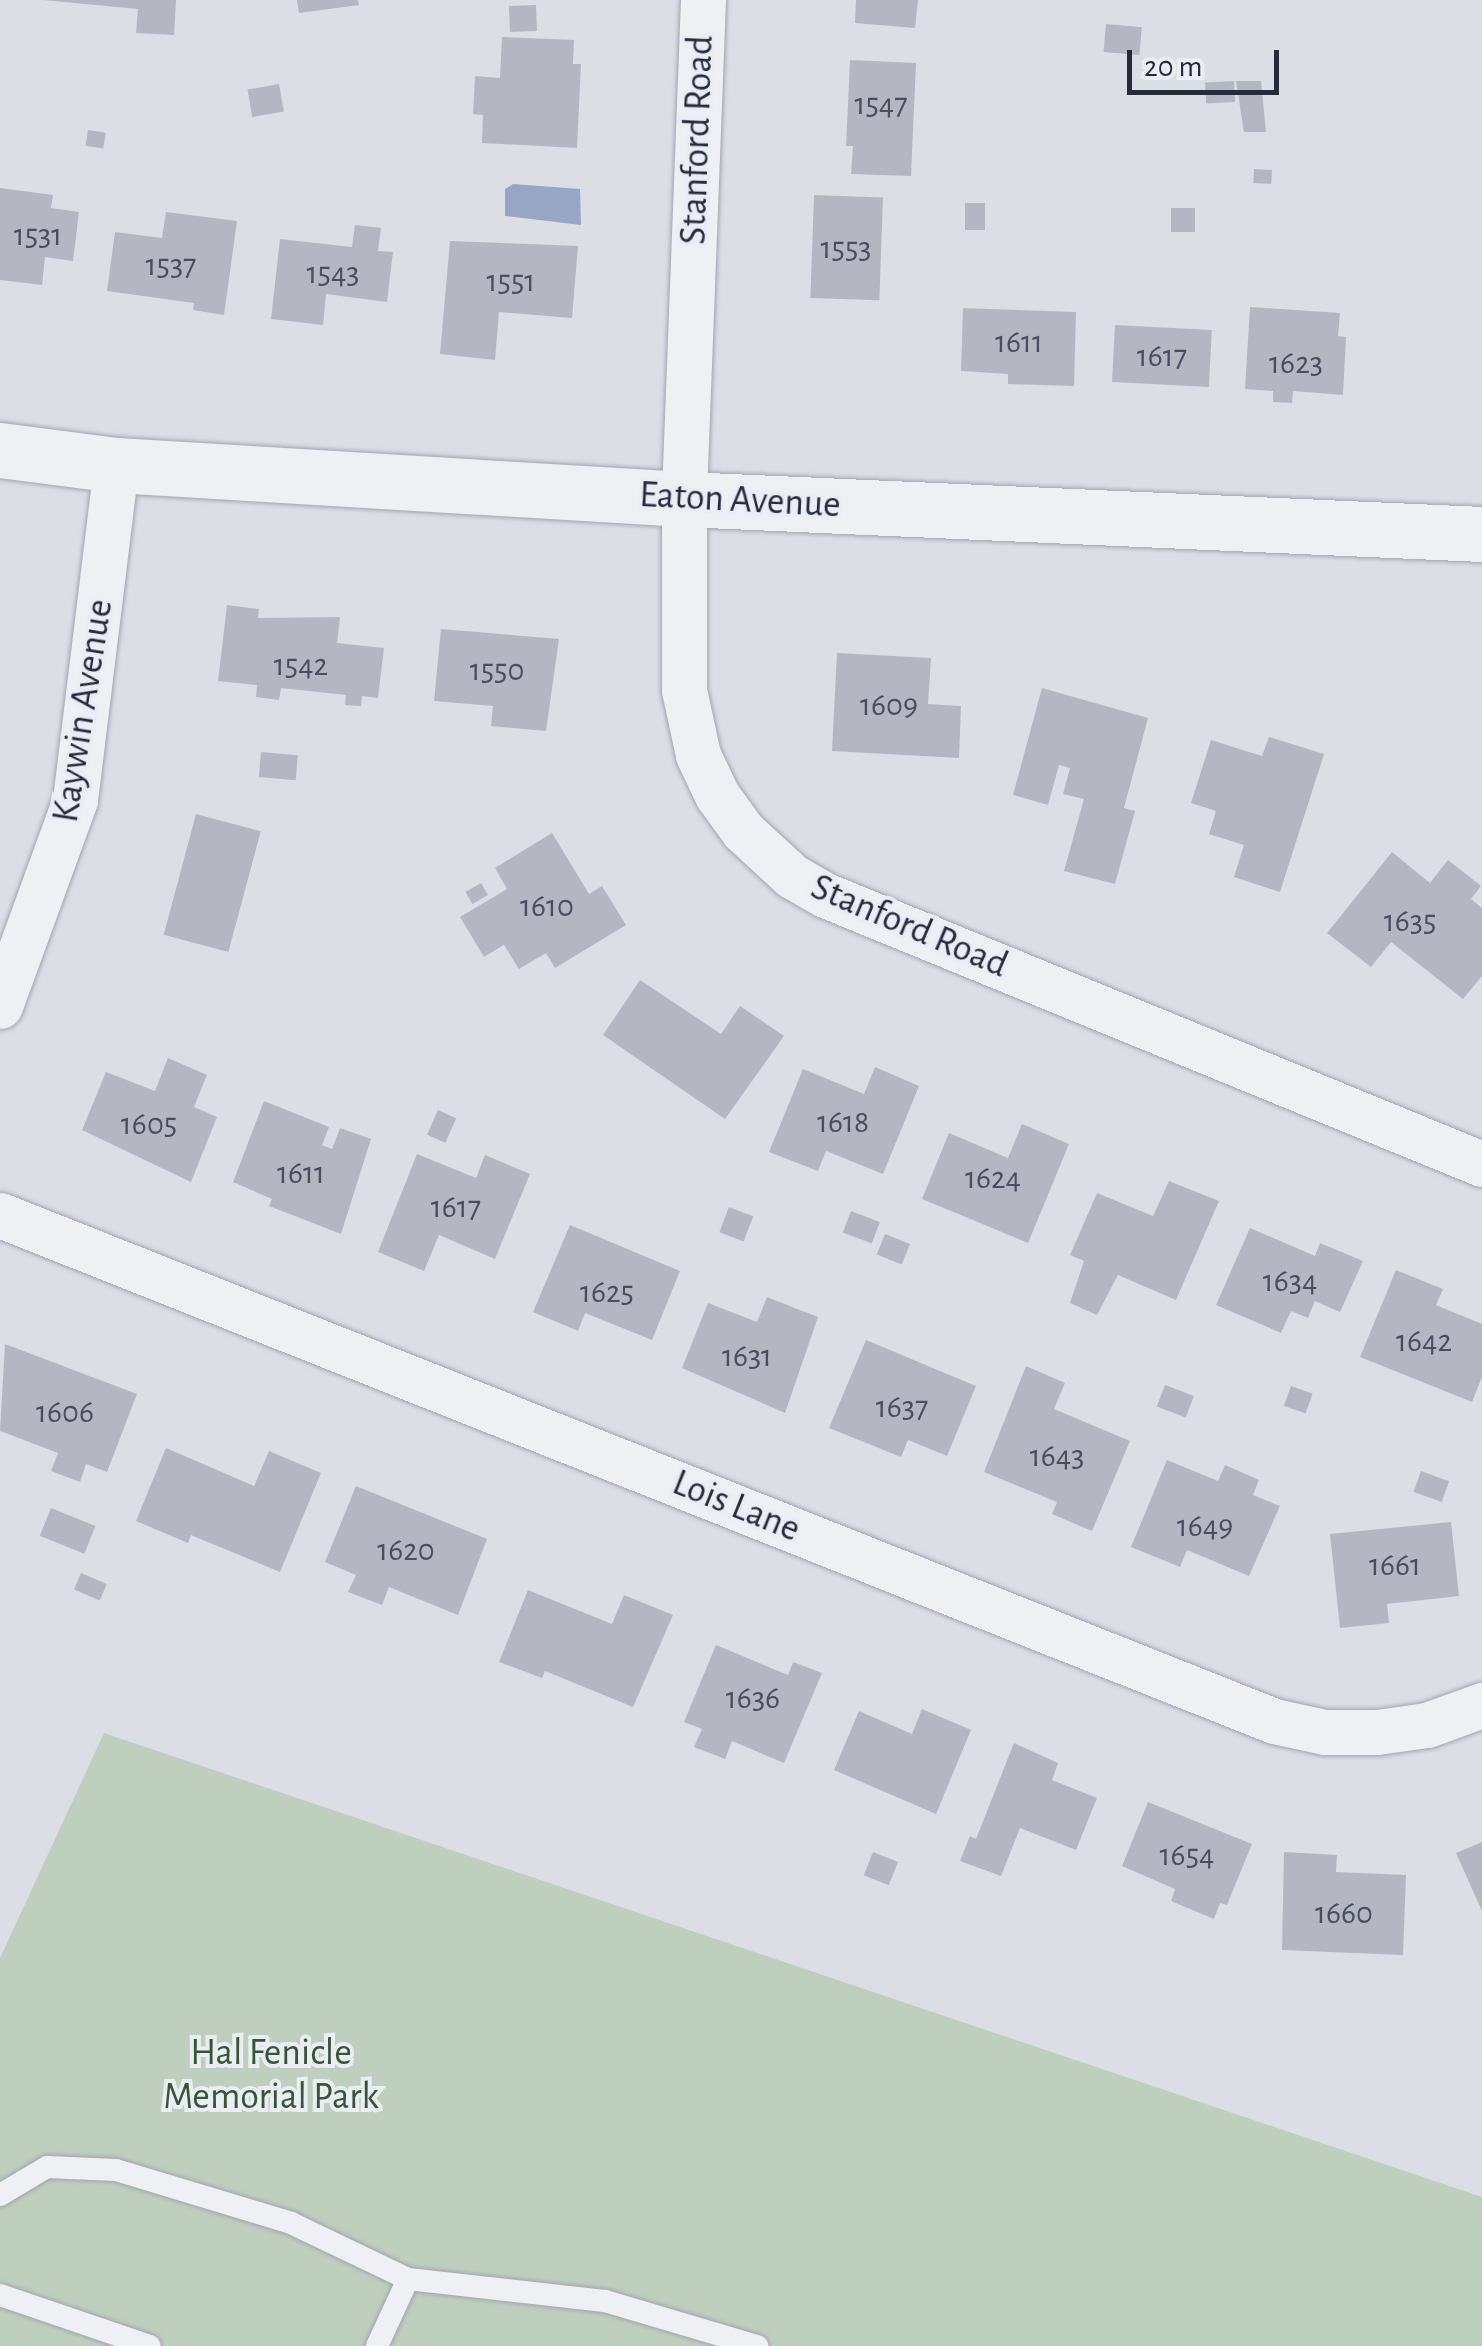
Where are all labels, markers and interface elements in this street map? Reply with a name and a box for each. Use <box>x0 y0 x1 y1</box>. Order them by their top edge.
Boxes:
scale bar <box>1132 30 1284 92</box>
street label: Stanford Road <box>672 35 724 245</box>
text: 20 m <box>1144 52 1202 82</box>
house number: 1547 <box>854 85 908 123</box>
house number: 1531 <box>14 216 62 254</box>
house number: 1553 <box>821 229 871 267</box>
house number: 1537 <box>146 246 196 284</box>
house number: 1543 <box>307 254 359 292</box>
house number: 1551 <box>487 262 535 300</box>
house number: 1611 <box>995 323 1043 361</box>
house number: 1617 <box>1137 337 1187 375</box>
house number: 1623 <box>1269 344 1323 382</box>
street label: Eaton Avenue <box>638 473 842 529</box>
street label: Kaywin Avenue <box>44 596 124 826</box>
house number: 1542 <box>274 646 328 684</box>
house number: 1550 <box>470 651 524 689</box>
house number: 1609 <box>860 686 918 724</box>
street label: Stanford Road <box>804 865 1014 989</box>
house number: 1610 <box>520 887 574 925</box>
house number: 1635 <box>1384 902 1436 940</box>
house number: 1618 <box>817 1103 869 1141</box>
house number: 1605 <box>121 1105 177 1143</box>
house number: 1611 <box>277 1154 325 1192</box>
house number: 1624 <box>965 1159 1021 1197</box>
house number: 1617 <box>431 1188 481 1226</box>
house number: 1634 <box>1263 1262 1317 1300</box>
house number: 1625 <box>580 1273 634 1311</box>
house number: 1642 <box>1396 1322 1452 1360</box>
house number: 1631 <box>722 1337 772 1375</box>
house number: 1637 <box>876 1388 928 1426</box>
house number: 1606 <box>36 1393 94 1431</box>
house number: 1643 <box>1030 1437 1084 1475</box>
street label: Lois Lane <box>666 1461 806 1553</box>
house number: 1649 <box>1177 1507 1233 1545</box>
house number: 1620 <box>377 1531 435 1569</box>
house number: 1661 <box>1369 1546 1421 1584</box>
house number: 1636 <box>726 1679 780 1717</box>
house number: 1654 <box>1160 1836 1214 1874</box>
house number: 1660 <box>1315 1894 1373 1932</box>
park label: Hal Fenicle Memorial Park <box>163 2031 379 2120</box>

